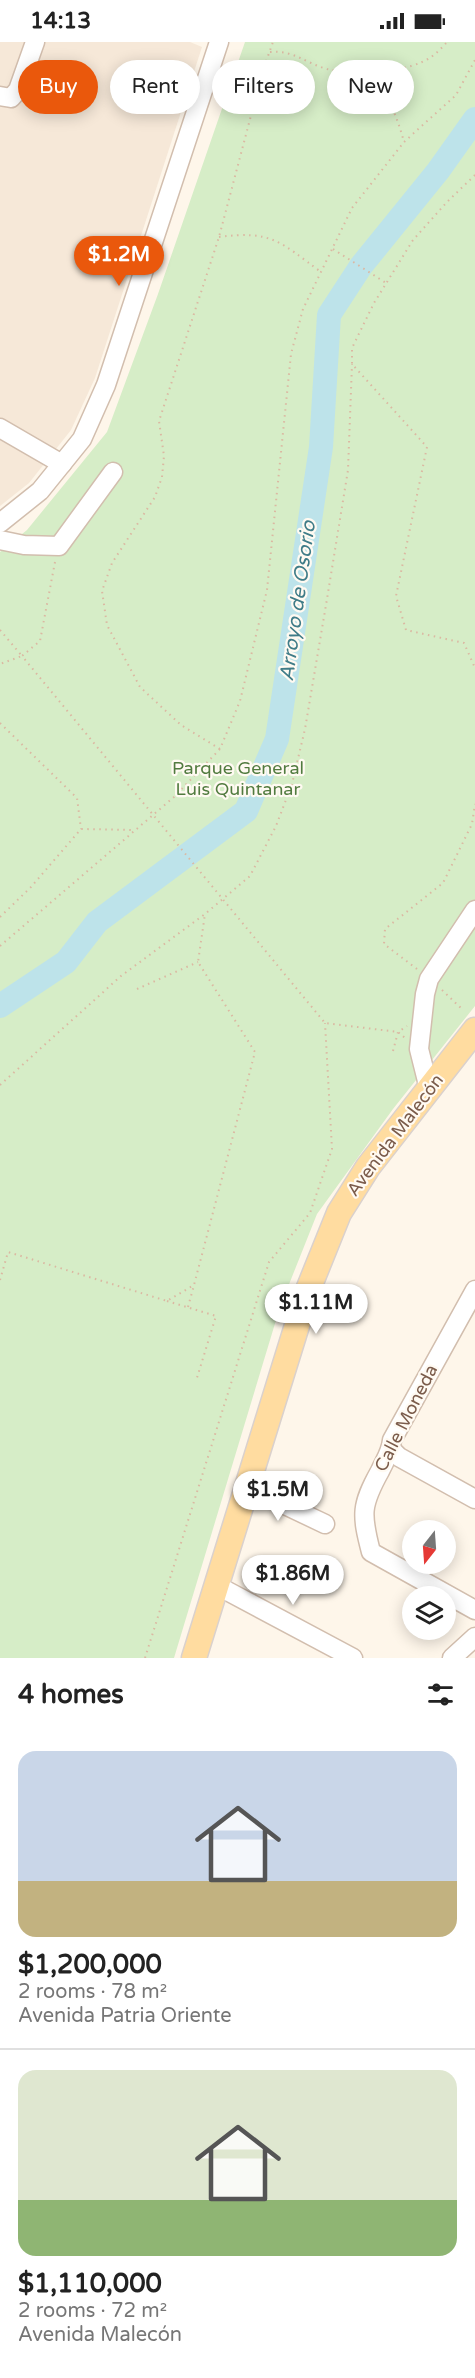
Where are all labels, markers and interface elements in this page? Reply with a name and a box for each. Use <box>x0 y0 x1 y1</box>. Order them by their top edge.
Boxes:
text: 14:13 <box>30 8 91 34</box>
chip: Buy <box>18 60 98 114</box>
chip: Rent <box>110 60 200 114</box>
chip: Filters <box>212 60 315 114</box>
chip: New <box>327 60 414 114</box>
pin: $1.2M <box>77 236 161 287</box>
text: $1.2M <box>88 243 150 267</box>
water label: Arroyo de Osorio <box>275 518 321 683</box>
park label: Parque General Luis Quintanar <box>172 757 304 800</box>
street label: Avenida Malecón <box>342 1069 448 1201</box>
pin: $1.11M <box>267 1284 365 1335</box>
text: $1.11M <box>279 1291 353 1315</box>
street label: Calle Moneda <box>370 1361 442 1475</box>
pin: $1.5M <box>236 1471 320 1522</box>
text: $1.5M <box>247 1478 309 1502</box>
north arrow <box>402 1520 456 1574</box>
map controls <box>402 1520 456 1640</box>
pin: $1.86M <box>244 1555 342 1606</box>
text: $1.86M <box>256 1562 330 1586</box>
button: layers <box>402 1586 456 1640</box>
icon: filters <box>424 1678 457 1711</box>
text: 4 homes <box>18 1679 124 1710</box>
icon: home <box>184 1790 292 1898</box>
text: $1,200,000 <box>18 1949 162 1980</box>
text: 2 rooms · 78 m² <box>18 1980 167 2004</box>
text: Avenida Patria Oriente <box>18 2004 232 2028</box>
icon: home <box>184 2109 292 2217</box>
text: $1,110,000 <box>18 2268 162 2299</box>
text: 2 rooms · 72 m² <box>18 2299 167 2323</box>
text: Avenida Malecón <box>18 2323 182 2347</box>

